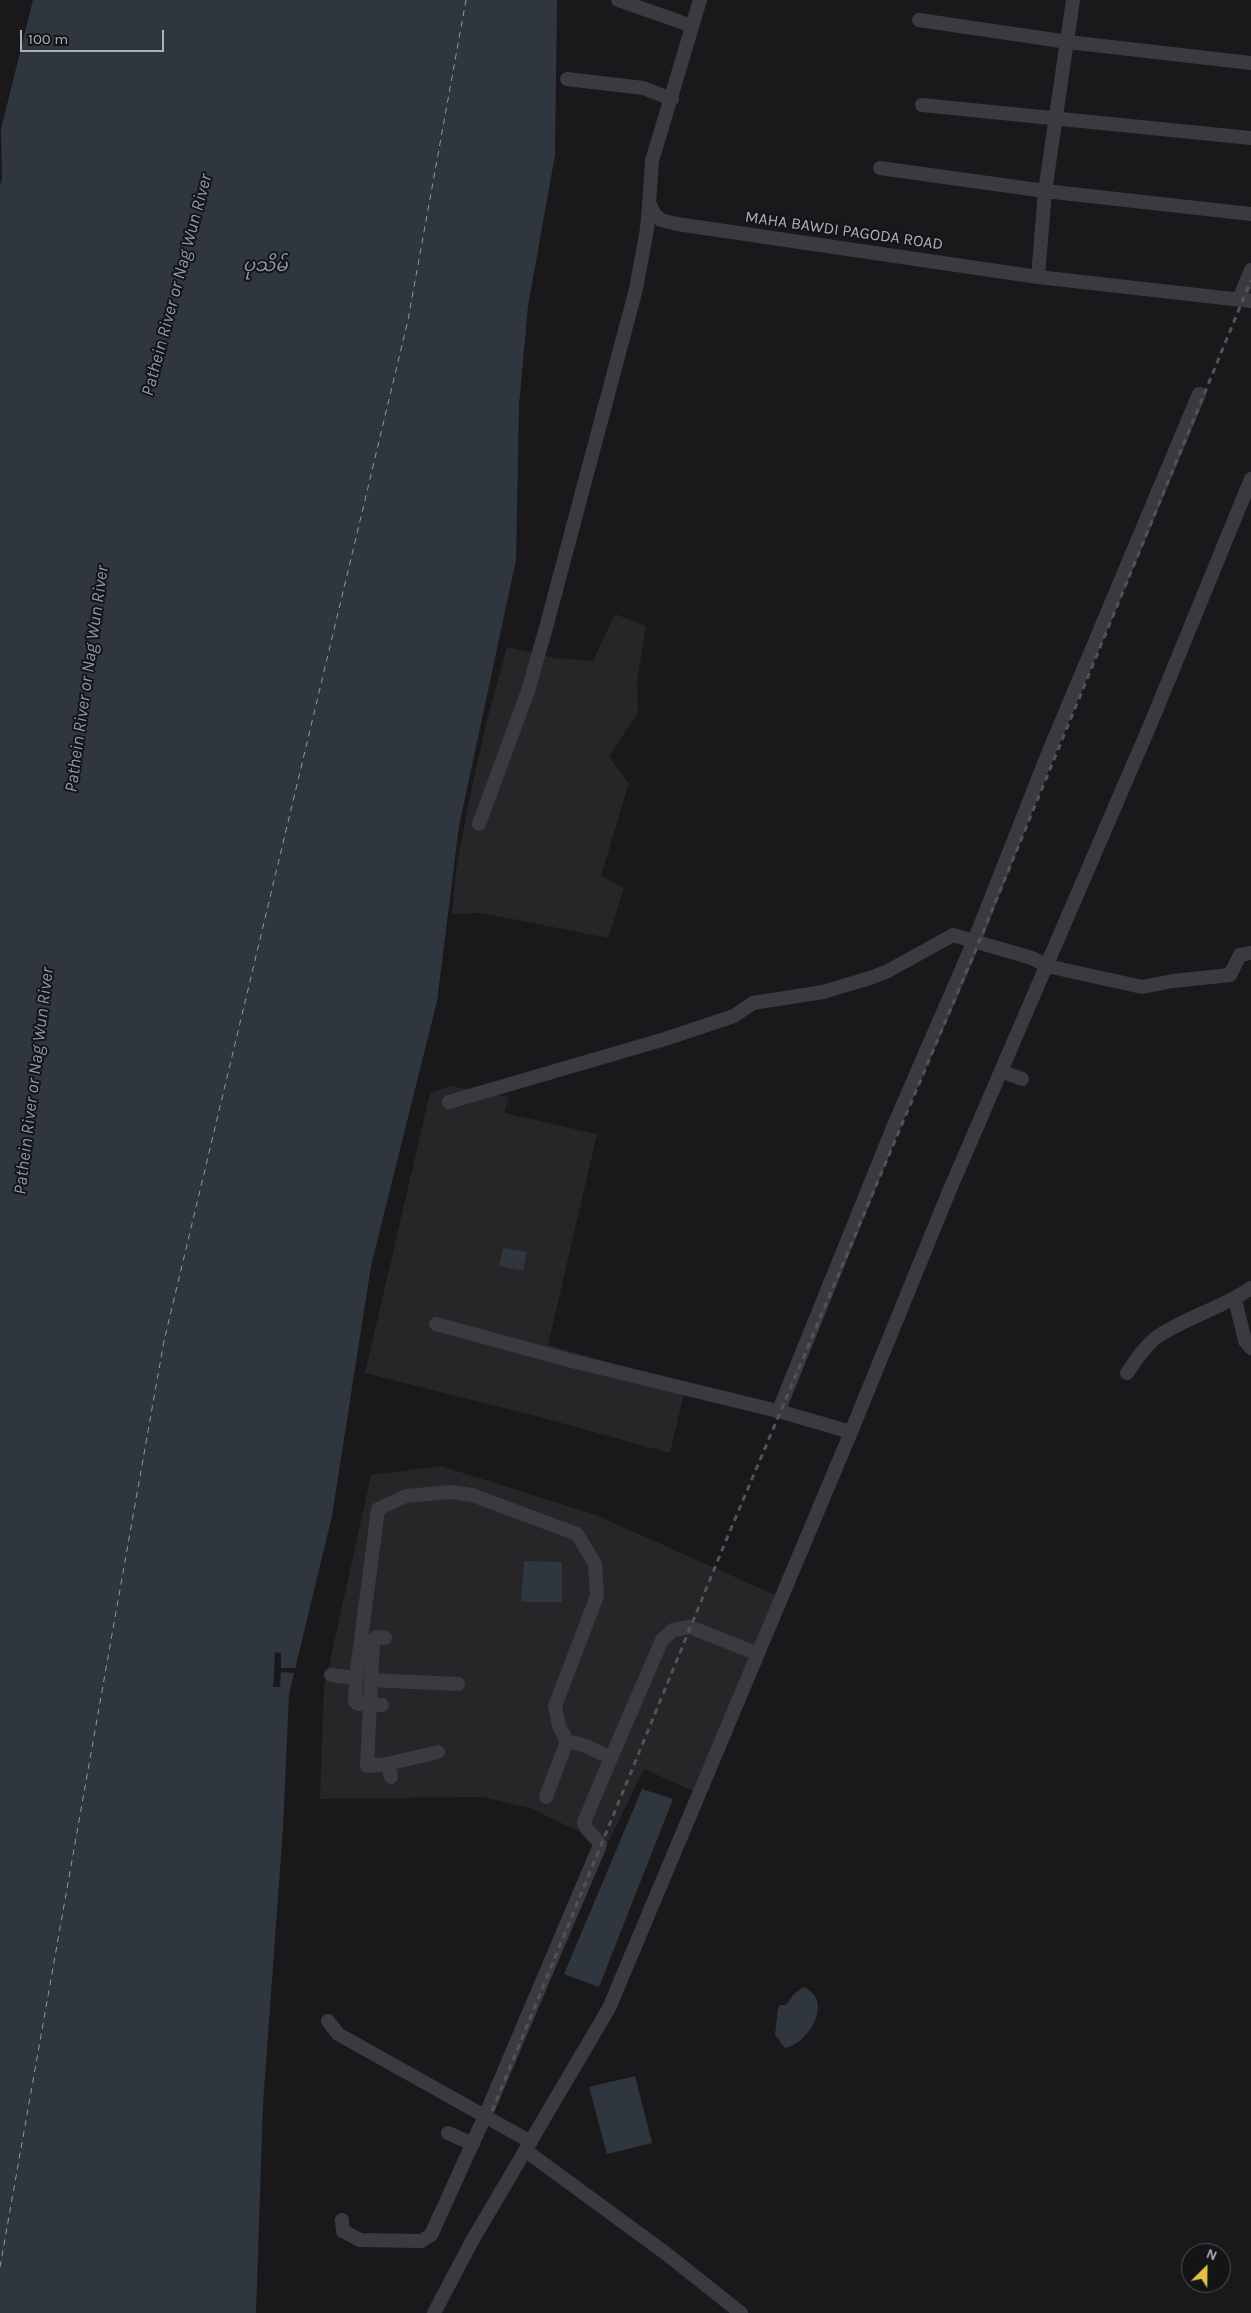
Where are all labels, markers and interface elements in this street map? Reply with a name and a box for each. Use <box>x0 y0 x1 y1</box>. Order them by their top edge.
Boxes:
scale bar <box>22 20 166 52</box>
text: 100 m <box>28 30 68 48</box>
water label: Pathein River or Nag Wun River <box>137 172 217 398</box>
street label: MAHA BAWDI PAGODA ROAD <box>744 208 944 254</box>
water label: ပုသိမ် <box>243 255 287 277</box>
water label: Pathein River or Nag Wun River <box>60 564 114 794</box>
water label: Pathein River or Nag Wun River <box>9 966 59 1196</box>
north arrow <box>1181 2243 1231 2293</box>
text: N <box>1204 2245 1220 2264</box>

